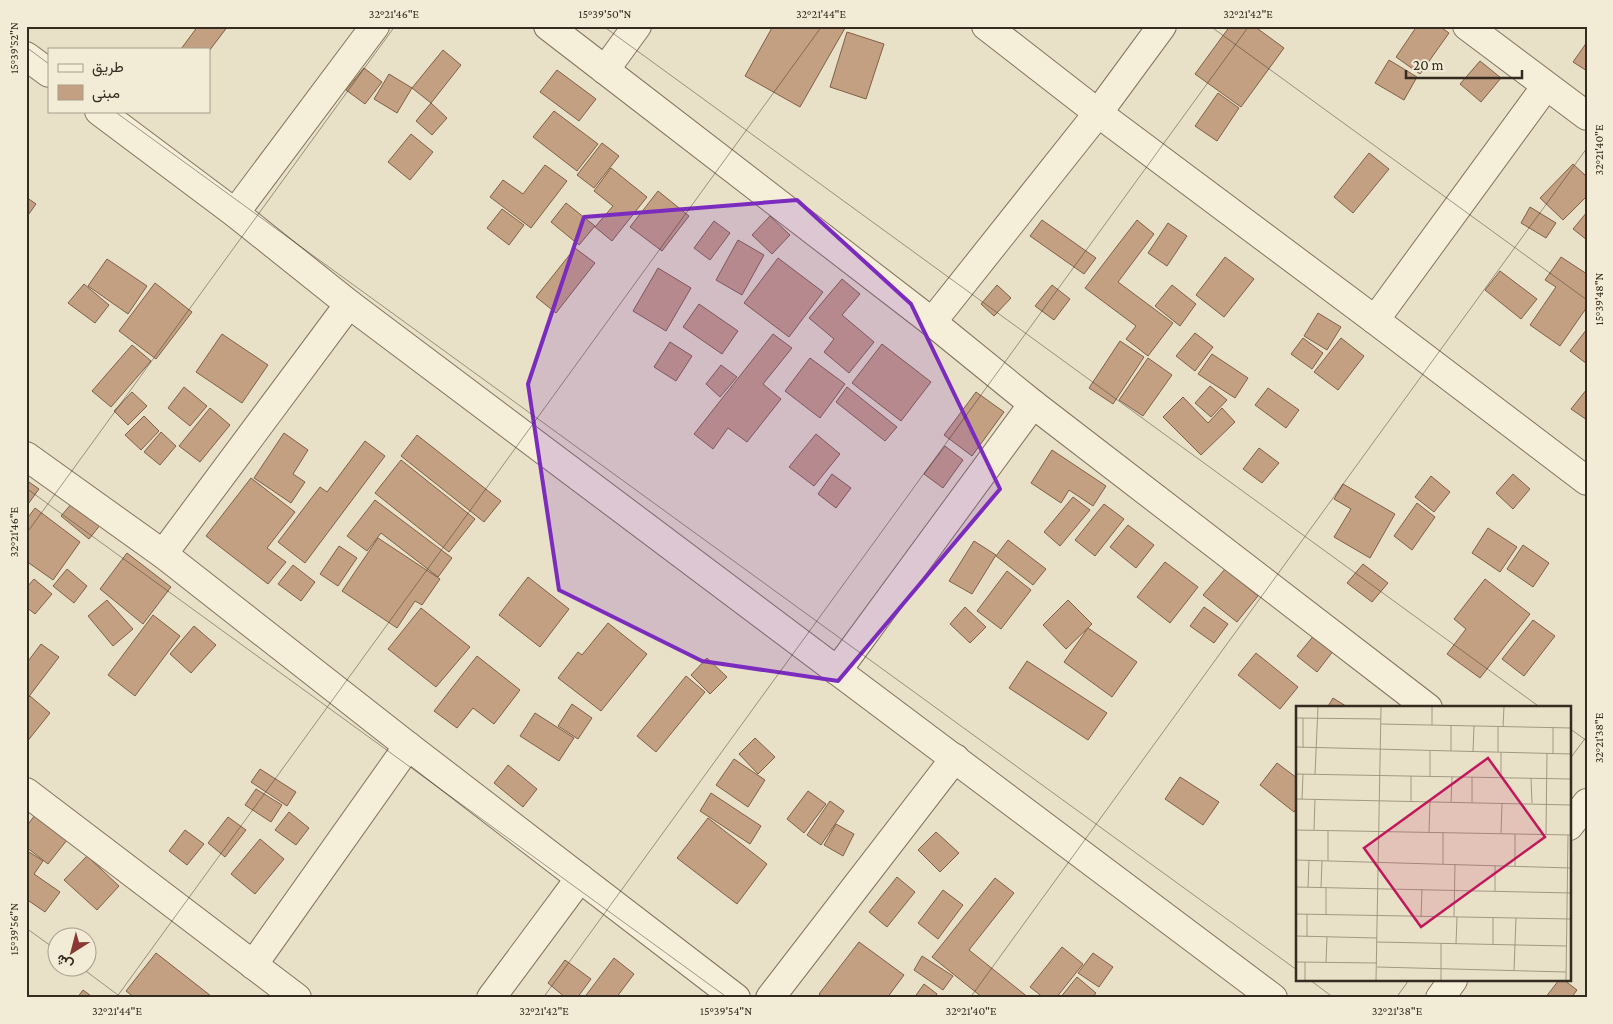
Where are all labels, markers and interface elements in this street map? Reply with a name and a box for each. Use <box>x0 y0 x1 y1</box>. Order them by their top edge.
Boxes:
text: 32°21'46"E <box>369 7 420 21</box>
text: 15°39'50"N <box>579 7 632 21</box>
text: 32°21'44"E <box>796 7 847 21</box>
text: 32°21'42"E <box>1223 7 1273 21</box>
text: 15°39'52"N <box>7 22 21 74</box>
legend <box>48 48 210 112</box>
scale bar <box>1406 48 1522 80</box>
text: 20 m <box>1413 57 1444 73</box>
text: طريق <box>92 59 124 77</box>
text: مبنى <box>92 85 120 103</box>
text: 32°21'40"E <box>1592 124 1606 175</box>
text: 15°39'48"N <box>1592 272 1606 325</box>
text: 32°21'46"E <box>7 506 21 557</box>
inset map <box>1296 706 1570 982</box>
text: 32°21'38"E <box>1592 712 1606 763</box>
text: 15°39'56"N <box>7 903 21 955</box>
north arrow <box>48 926 98 976</box>
text: ش <box>53 950 76 974</box>
text: 32°21'44"E <box>92 1004 143 1018</box>
text: 32°21'42"E <box>519 1004 569 1018</box>
text: 15°39'54"N <box>700 1004 752 1018</box>
text: 32°21'40"E <box>946 1004 997 1018</box>
text: 32°21'38"E <box>1372 1004 1423 1018</box>

